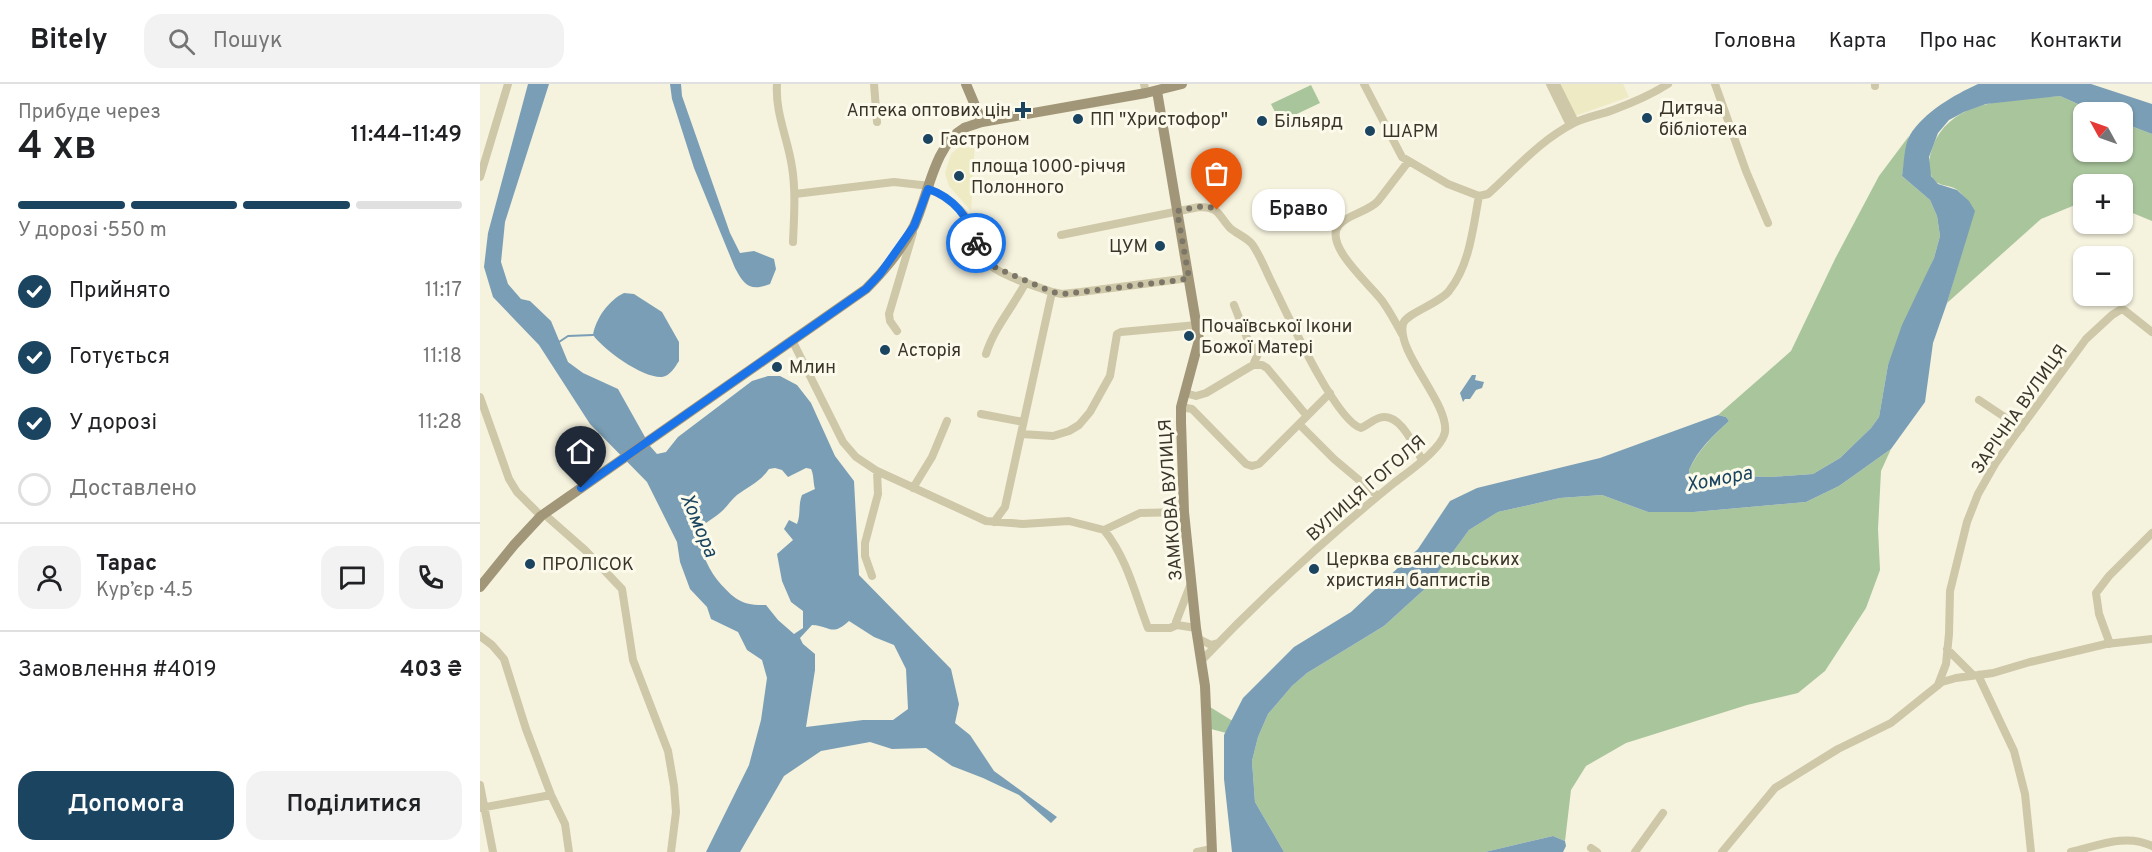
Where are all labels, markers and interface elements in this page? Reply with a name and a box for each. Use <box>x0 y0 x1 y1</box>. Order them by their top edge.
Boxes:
search box <box>144 14 564 68</box>
text: Bitely <box>30 23 108 59</box>
icon: search <box>165 25 198 58</box>
text: Пошук <box>213 28 283 55</box>
text: Головна <box>1714 28 1796 55</box>
text: Карта <box>1829 28 1886 55</box>
text: Про нас <box>1919 28 1997 55</box>
text: Контакти <box>2030 28 2122 55</box>
place label: Дитяча бібліотека <box>1659 98 1747 142</box>
text: Прибуде через <box>18 100 161 126</box>
place label: Аптека оптових цін <box>846 100 1011 123</box>
north arrow <box>2073 102 2133 162</box>
map controls <box>2073 102 2133 306</box>
marker: Аптека оптових цін <box>1016 103 1030 117</box>
place label: ПП "Христофор" <box>1090 109 1228 132</box>
place label: Більярд <box>1274 111 1343 134</box>
marker: Дитяча бібліотека <box>1640 111 1654 125</box>
marker: ПП "Христофор" <box>1071 112 1085 126</box>
marker: Більярд <box>1255 114 1269 128</box>
place label: ШАРМ <box>1382 121 1439 144</box>
text: 11:44–11:49 <box>351 122 462 149</box>
text: 4 хв <box>18 124 97 173</box>
marker: ШАРМ <box>1363 124 1377 138</box>
place label: Гастроном <box>940 129 1030 152</box>
marker: Гастроном <box>921 132 935 146</box>
pin <box>1191 148 1242 210</box>
place label: площа 1000-річчя Полонного <box>971 156 1126 200</box>
icon: bag <box>1200 157 1233 190</box>
marker: площа 1000-річчя Полонного <box>952 169 966 183</box>
button: + <box>2073 174 2133 234</box>
callout: Браво <box>1253 189 1346 231</box>
text: Браво <box>1269 197 1328 223</box>
courier <box>946 213 1006 273</box>
text: У дорозі · 550 m <box>18 218 167 244</box>
icon: bike <box>960 227 993 260</box>
place label: ЦУМ <box>1109 236 1148 259</box>
marker: ЦУМ <box>1153 239 1167 253</box>
button: − <box>2073 246 2133 306</box>
icon: check <box>18 275 51 308</box>
text: Прийнято <box>69 278 170 305</box>
text: 11:17 <box>425 278 462 304</box>
place label: Почаївської Ікони Божої Матері <box>1201 316 1352 360</box>
marker: Почаївської Ікони Божої Матері <box>1182 329 1196 343</box>
place label: Асторія <box>897 340 961 363</box>
icon: check <box>18 341 51 374</box>
street label: ЗАРІЧНА ВУЛИЦЯ <box>1967 341 2074 479</box>
marker: Асторія <box>878 343 892 357</box>
text: Готується <box>69 344 170 371</box>
text: 11:18 <box>423 344 462 370</box>
place label: Млин <box>789 357 836 380</box>
marker: Млин <box>770 360 784 374</box>
icon: check <box>18 407 51 440</box>
text: У дорозі <box>69 410 157 437</box>
text: 11:28 <box>418 410 462 436</box>
street label: ЗАМКОВА ВУЛИЦЯ <box>1154 418 1189 582</box>
pin <box>555 426 606 488</box>
street label: ВУЛИЦЯ ГОГОЛЯ <box>1303 431 1431 547</box>
icon: home <box>564 435 597 468</box>
water label: Хомора <box>1684 461 1755 499</box>
text: Доставлено <box>69 476 197 503</box>
water label: Хомора <box>673 490 723 562</box>
button: person <box>18 546 81 609</box>
button: chat <box>321 546 384 609</box>
button: phone <box>399 546 462 609</box>
place label: Церква євангельських християн баптистів <box>1326 549 1520 593</box>
text: Тарас <box>96 551 157 578</box>
place label: ПРОЛІСОК <box>542 554 634 577</box>
marker: ПРОЛІСОК <box>523 557 537 571</box>
marker: Церква євангельських християн баптистів <box>1307 562 1321 576</box>
text: Кур’єр · 4.5 <box>96 578 193 604</box>
text: Замовлення #4019 <box>18 657 217 684</box>
text: 403 ₴ <box>400 657 462 684</box>
button: Допомога <box>18 771 234 840</box>
button: Поділитися <box>246 771 462 840</box>

